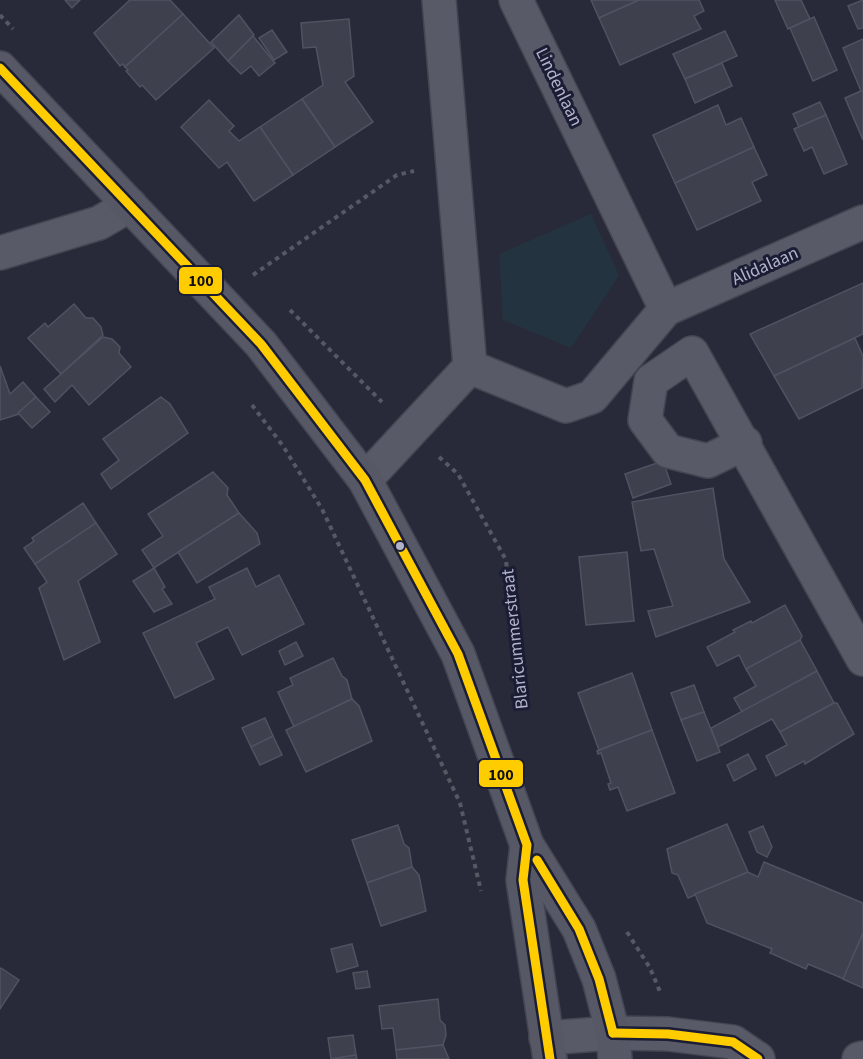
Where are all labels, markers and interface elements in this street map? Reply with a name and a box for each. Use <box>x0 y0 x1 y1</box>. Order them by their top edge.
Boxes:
street label: Lindenlaan <box>529 44 589 130</box>
street label: Alidalaan <box>728 240 802 292</box>
line badge: 100 <box>178 266 223 295</box>
text: 100 <box>188 270 214 292</box>
unlabelled marker <box>394 540 406 552</box>
street label: Blaricummerstraat <box>495 568 535 710</box>
line badge: 100 <box>478 759 524 788</box>
text: 100 <box>488 764 514 786</box>

